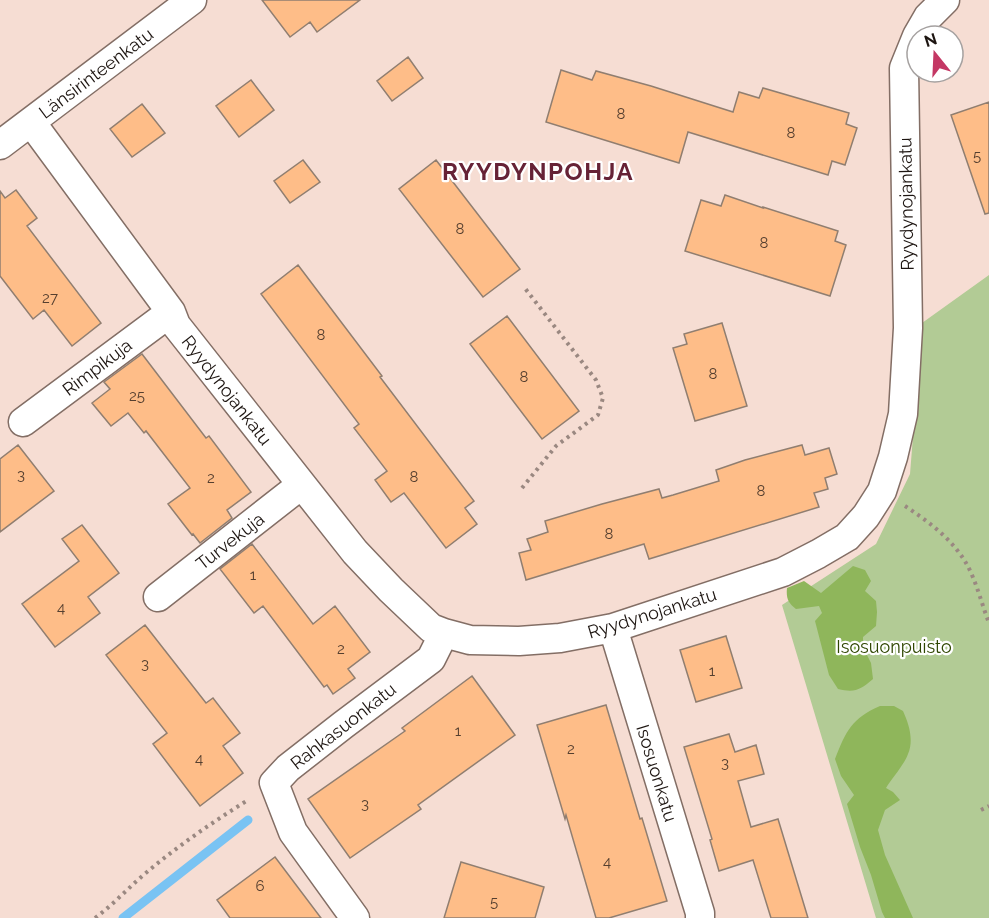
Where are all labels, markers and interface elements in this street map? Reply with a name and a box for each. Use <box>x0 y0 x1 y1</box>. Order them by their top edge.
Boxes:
street label: Länsirinteenkatu <box>35 23 157 123</box>
north arrow <box>905 24 965 84</box>
text: N <box>922 29 939 51</box>
house number: 8 <box>617 105 626 123</box>
house number: 8 <box>787 124 796 142</box>
street label: Ryydynojankatu <box>894 137 918 271</box>
house number: 5 <box>973 147 981 165</box>
district label: RYYDYNPOHJA <box>442 157 634 186</box>
house number: 8 <box>456 220 465 238</box>
house number: 8 <box>760 234 769 252</box>
house number: 27 <box>42 289 58 307</box>
house number: 8 <box>317 326 326 344</box>
street label: Ryydynojankatu <box>178 331 276 449</box>
street label: Rimpikuja <box>58 334 136 400</box>
house number: 8 <box>709 365 718 383</box>
house number: 8 <box>520 368 529 386</box>
house number: 25 <box>129 387 145 405</box>
house number: 3 <box>17 466 25 484</box>
house number: 8 <box>410 468 419 486</box>
house number: 2 <box>207 469 215 487</box>
house number: 8 <box>757 482 766 500</box>
street label: Turvekuja <box>192 508 268 574</box>
house number: 8 <box>605 525 614 543</box>
house number: 1 <box>250 566 257 584</box>
street label: Ryydynojankatu <box>585 583 719 643</box>
house number: 4 <box>57 599 65 617</box>
park label: Isosuonpuisto <box>836 636 952 657</box>
house number: 2 <box>337 640 345 658</box>
house number: 3 <box>141 655 149 673</box>
house number: 1 <box>709 662 716 680</box>
street label: Rahkasuonkatu <box>286 678 400 774</box>
house number: 1 <box>455 722 462 740</box>
street label: Isosuonkatu <box>632 722 682 824</box>
house number: 2 <box>567 740 575 758</box>
house number: 4 <box>195 750 203 768</box>
house number: 3 <box>721 754 729 772</box>
house number: 3 <box>361 795 369 813</box>
house number: 4 <box>603 853 611 871</box>
house number: 6 <box>255 877 265 895</box>
house number: 5 <box>490 893 498 911</box>

